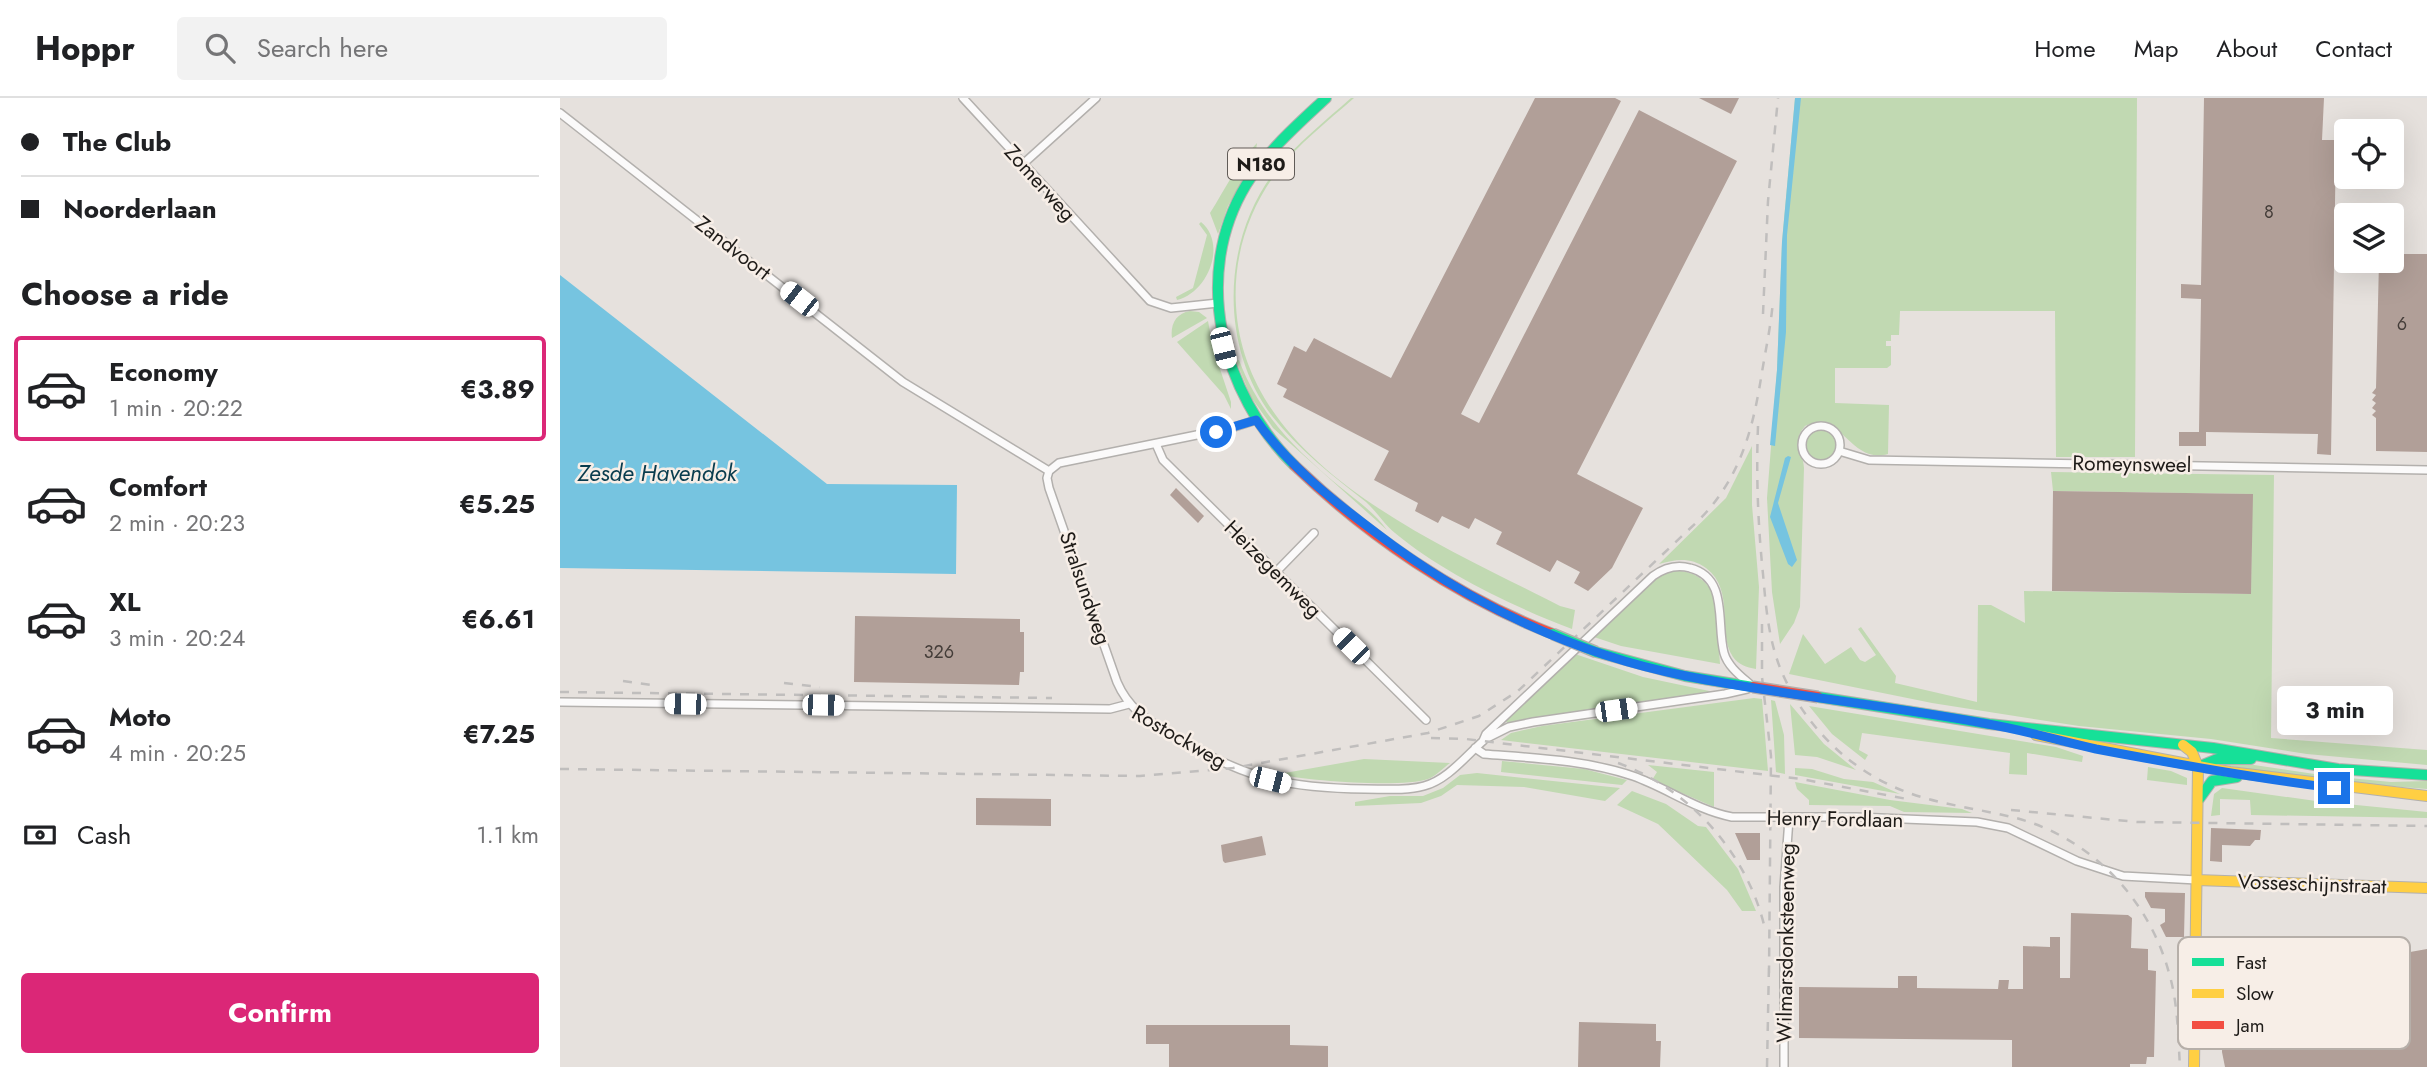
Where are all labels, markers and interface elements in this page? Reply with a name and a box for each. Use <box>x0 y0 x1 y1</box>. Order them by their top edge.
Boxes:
search box <box>177 17 667 80</box>
text: Hoppr <box>35 25 135 72</box>
icon: search <box>201 29 239 67</box>
text: Search here <box>257 29 388 67</box>
text: Home <box>2034 31 2096 66</box>
text: Map <box>2134 31 2178 66</box>
text: About <box>2216 31 2277 66</box>
text: Contact <box>2315 31 2392 66</box>
map controls <box>2334 119 2404 273</box>
button: locate <box>2334 119 2404 189</box>
text: The Club <box>63 123 171 161</box>
street label: Zomerweg <box>997 138 1083 228</box>
road number: N180 <box>1228 148 1294 180</box>
text: Noorderlaan <box>63 190 217 228</box>
house number: 8 <box>2264 199 2274 225</box>
button: layers <box>2334 203 2404 273</box>
street label: Zandvoort <box>689 209 777 287</box>
text: Choose a ride <box>21 271 229 317</box>
car <box>776 278 823 320</box>
house number: 6 <box>2397 311 2407 337</box>
car <box>1208 325 1239 371</box>
text: Economy <box>109 353 218 391</box>
icon: car <box>25 357 88 420</box>
text: €3.89 <box>460 370 535 408</box>
text: 1 min · 20:22 <box>109 391 243 425</box>
route start <box>1200 416 1232 448</box>
street label: Romeynsweel <box>2072 448 2192 480</box>
water label: Zesde Havendok <box>576 456 738 490</box>
text: Comfort <box>109 468 207 506</box>
icon: car <box>25 472 88 535</box>
text: €5.25 <box>459 485 535 523</box>
text: 2 min · 20:23 <box>109 506 245 540</box>
street label: Heizegemweg <box>1217 513 1329 625</box>
street label: Stralsundweg <box>1052 527 1118 649</box>
text: XL <box>109 583 141 621</box>
icon: car <box>25 587 88 650</box>
text: €6.61 <box>462 600 535 638</box>
text: 3 min · 20:24 <box>109 621 245 655</box>
car <box>1329 624 1374 668</box>
house number: 326 <box>924 639 954 665</box>
callout: 3 min <box>2276 686 2392 736</box>
car <box>664 693 707 715</box>
text: 3 min <box>2305 693 2365 727</box>
car <box>802 694 845 716</box>
car <box>1594 697 1639 723</box>
text: Moto <box>109 698 171 736</box>
street label: Rostockweg <box>1126 698 1232 776</box>
icon: car <box>25 702 88 765</box>
text: €7.25 <box>463 715 535 753</box>
text: 4 min · 20:25 <box>109 736 246 770</box>
car <box>1248 765 1293 795</box>
route end <box>2318 772 2350 804</box>
street label: Henry Fordlaan <box>1766 803 1904 835</box>
icon: cash <box>21 816 59 854</box>
text: Cash <box>77 816 131 854</box>
text: 1.1 km <box>476 818 539 852</box>
street label: Wilmarsdonksteenweg <box>1769 843 1803 1043</box>
street label: Vosseschijnstraat <box>2237 866 2387 902</box>
legend <box>2178 937 2410 1049</box>
text: Fast <box>2236 949 2267 976</box>
button: Confirm <box>21 973 539 1053</box>
text: Slow <box>2236 980 2274 1007</box>
text: Jam <box>2233 1012 2265 1039</box>

